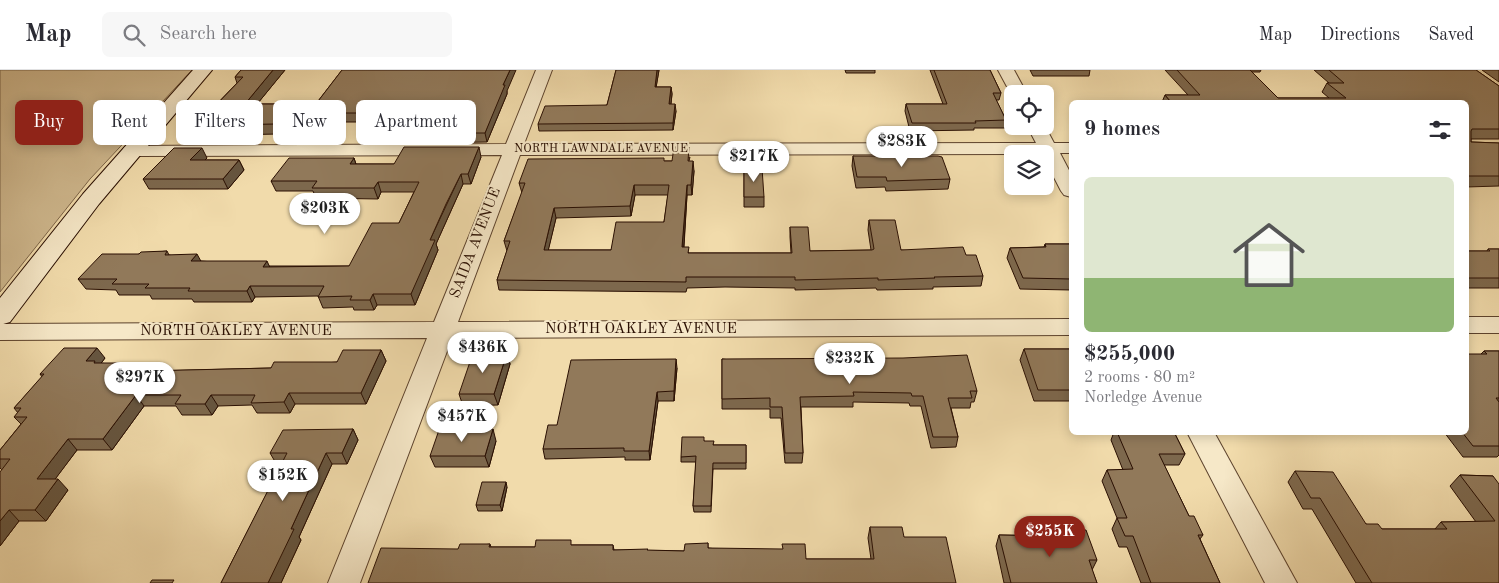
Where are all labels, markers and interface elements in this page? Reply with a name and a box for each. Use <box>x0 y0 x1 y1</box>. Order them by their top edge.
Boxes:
search box <box>102 12 452 57</box>
icon: search <box>120 21 148 49</box>
text: Map <box>25 23 72 47</box>
text: Search here <box>160 25 257 44</box>
text: Map <box>1259 26 1292 44</box>
text: Directions <box>1320 26 1400 44</box>
text: Saved <box>1428 26 1474 44</box>
map controls <box>1004 85 1054 195</box>
button: locate <box>1004 85 1054 135</box>
chip: Buy <box>15 100 83 145</box>
chip: Rent <box>93 100 166 145</box>
chip: Filters <box>176 100 263 145</box>
chip: New <box>273 100 346 145</box>
chip: Apartment <box>356 100 476 145</box>
icon: filters <box>1426 116 1454 144</box>
text: 9 homes <box>1084 119 1160 140</box>
pin: $283K <box>867 126 937 168</box>
text: $283K <box>877 134 927 150</box>
pin: $217K <box>719 140 789 183</box>
street label: NORTH LAWNDALE AVENUE <box>514 143 688 155</box>
button: layers <box>1004 145 1054 195</box>
text: $217K <box>729 149 779 165</box>
street label: SAIDA AVENUE <box>448 186 504 300</box>
pin: $203K <box>290 192 360 235</box>
text: $203K <box>300 201 350 217</box>
icon: home <box>1224 210 1314 300</box>
street label: NORTH OAKLEY AVENUE <box>545 322 737 337</box>
street label: NORTH OAKLEY AVENUE <box>140 324 332 339</box>
pin: $436K <box>448 332 518 374</box>
text: $436K <box>458 340 508 356</box>
pin: $232K <box>815 342 885 385</box>
text: $255,000 <box>1084 344 1175 365</box>
text: $232K <box>825 351 875 367</box>
pin: $297K <box>105 362 175 404</box>
text: $297K <box>115 370 165 386</box>
text: 2 rooms · 80 m² <box>1084 370 1195 386</box>
text: Norledge Avenue <box>1084 390 1202 406</box>
pin: $457K <box>427 400 497 443</box>
text: $457K <box>437 409 487 425</box>
pin: $152K <box>248 460 318 502</box>
text: $152K <box>258 468 308 484</box>
pin: $255K <box>1015 516 1085 558</box>
text: $255K <box>1025 524 1075 540</box>

